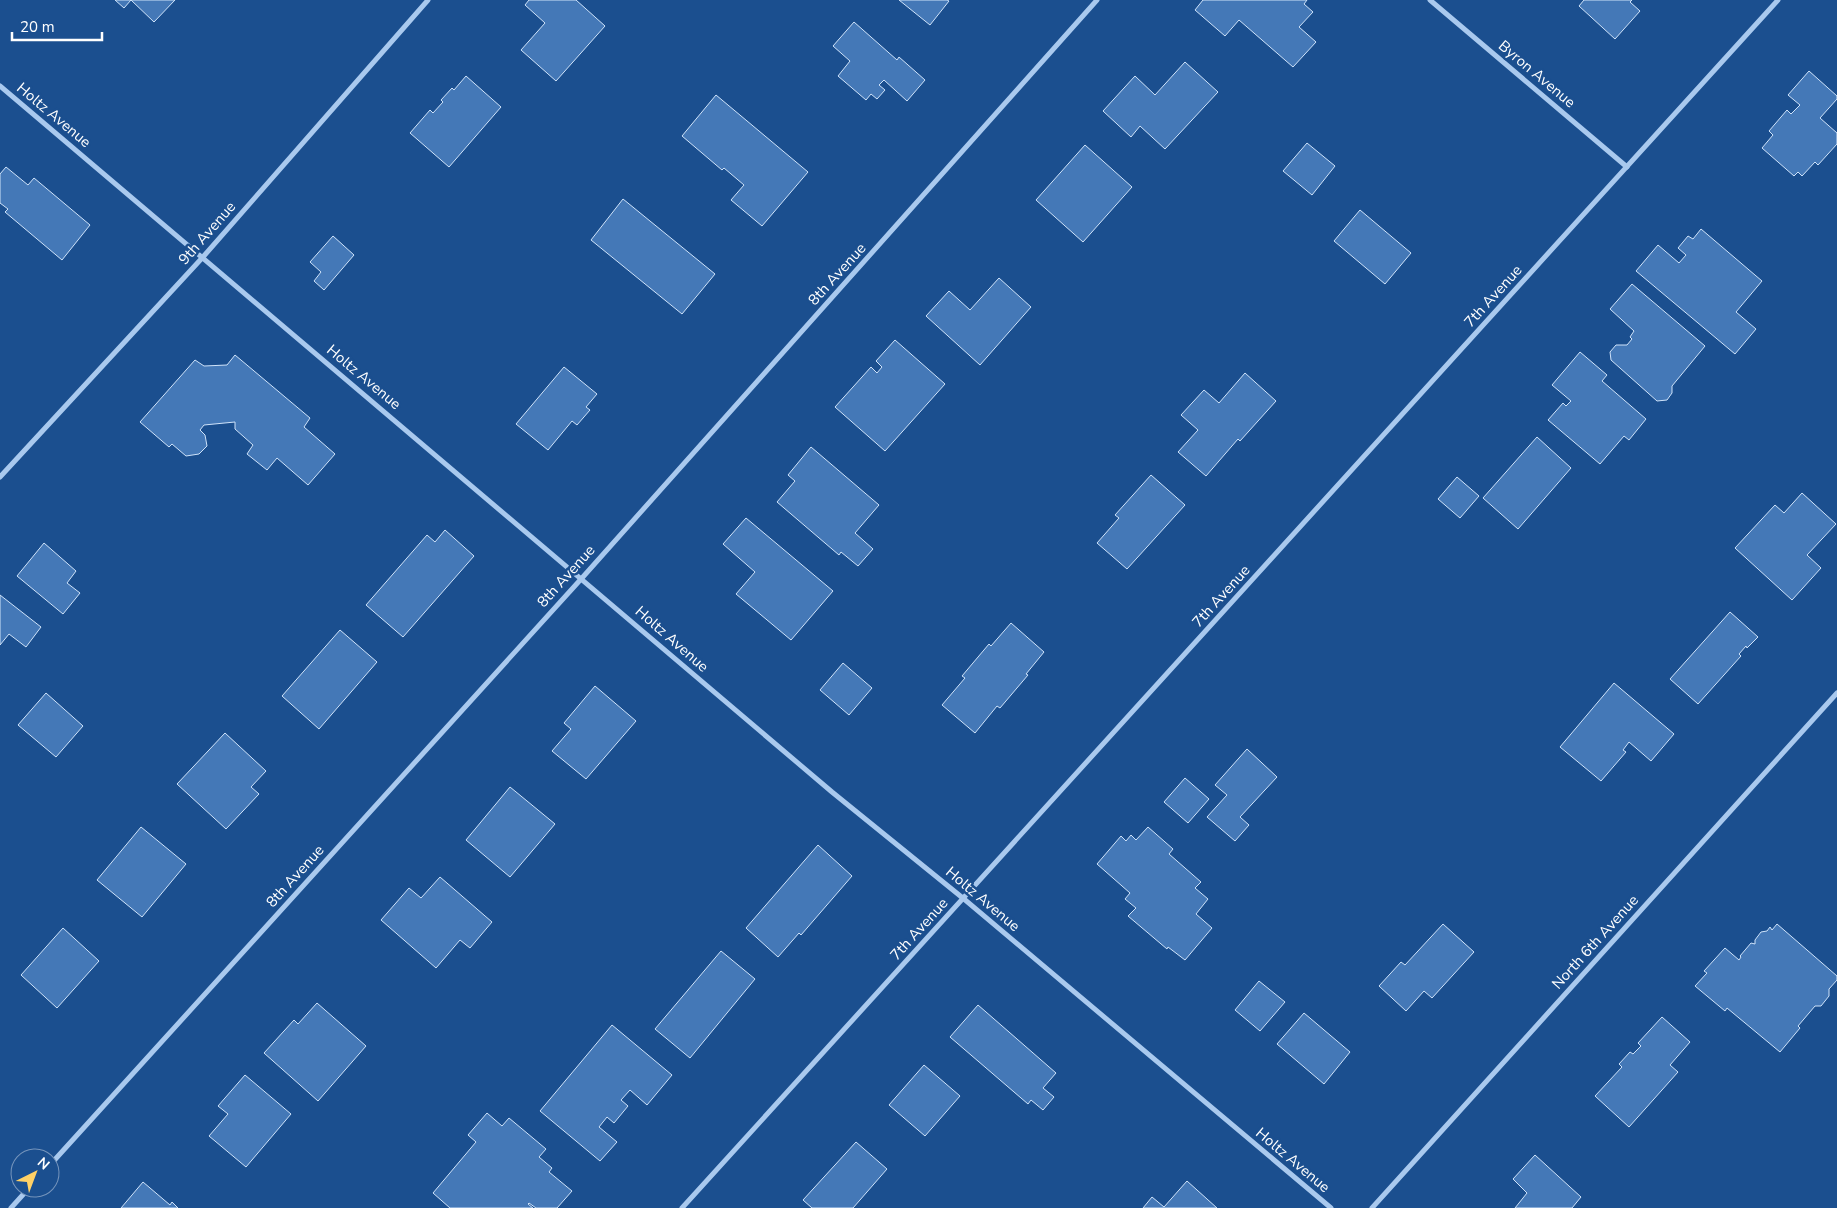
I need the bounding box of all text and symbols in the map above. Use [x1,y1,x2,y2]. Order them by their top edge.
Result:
scale bar [12,10,102,42]
text: 20 m [20,17,55,37]
street label: Byron Avenue [1494,36,1580,112]
street label: Holtz Avenue [13,78,95,152]
street label: 9th Avenue [174,197,240,269]
street label: 8th Avenue [804,238,870,310]
street label: 7th Avenue [1460,260,1526,332]
street label: Holtz Avenue [323,340,405,414]
street label: 8th Avenue [533,540,599,612]
street label: 7th Avenue [1188,560,1254,632]
street label: Holtz Avenue [631,602,713,676]
street label: 8th Avenue [262,840,328,912]
street label: Holtz Avenue [942,862,1024,936]
street label: North 6th Avenue [1547,891,1643,993]
street label: 7th Avenue [886,893,952,965]
street label: Holtz Avenue [1252,1123,1334,1197]
north arrow [10,1148,60,1198]
text: N [33,1153,54,1174]

